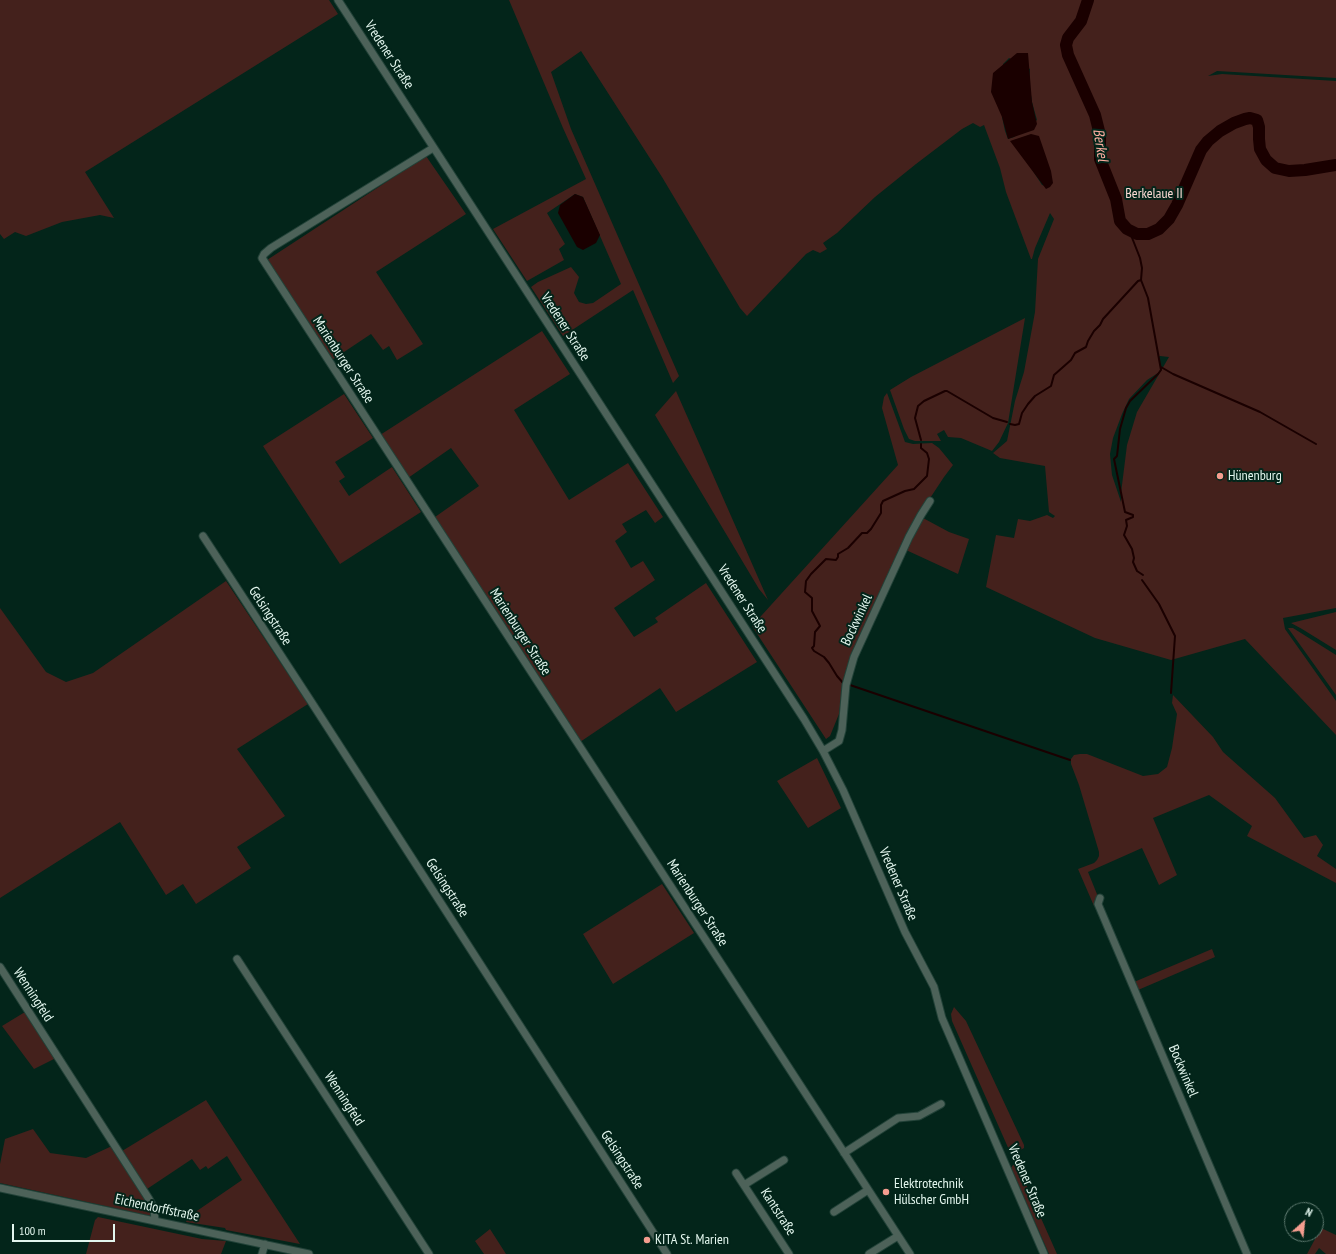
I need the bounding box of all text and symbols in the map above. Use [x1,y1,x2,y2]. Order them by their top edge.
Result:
street label: Vredener Straße [361,18,417,92]
water label: Berkel [1089,127,1111,163]
park label: Berkelaue II [1125,186,1183,202]
street label: Vredener Straße [537,290,593,364]
street label: Marienburger Straße [309,314,377,406]
place label: Hünenburg [1228,468,1282,484]
marker: Hünenburg [1215,471,1225,481]
street label: Vredener Straße [714,562,770,636]
street label: Gelsingstraße [245,584,295,648]
street label: Marienburger Straße [486,586,554,678]
street label: Bockwinkel [838,592,876,648]
street label: Vredener Straße [875,845,921,923]
street label: Gelsingstraße [422,856,472,920]
street label: Marienburger Straße [663,857,731,949]
street label: Wenningfeld [9,965,57,1025]
street label: Bockwinkel [1165,1042,1201,1100]
street label: Wenningfeld [320,1069,368,1129]
street label: Gelsingstraße [597,1128,647,1192]
street label: Vredener Straße [1004,1142,1050,1220]
place label: Elektrotechnik Hülscher GmbH [894,1176,969,1208]
street label: Kantstraße [757,1185,799,1239]
marker: Elektrotechnik Hülscher GmbH [881,1187,891,1197]
street label: Eichendorffstraße [113,1191,201,1225]
north arrow [1284,1202,1324,1242]
text: N [1303,1205,1315,1220]
scale bar [14,1216,117,1242]
text: 100 m [19,1223,46,1238]
place label: KITA St. Marien [655,1232,729,1248]
marker: KITA St. Marien [642,1235,652,1245]

